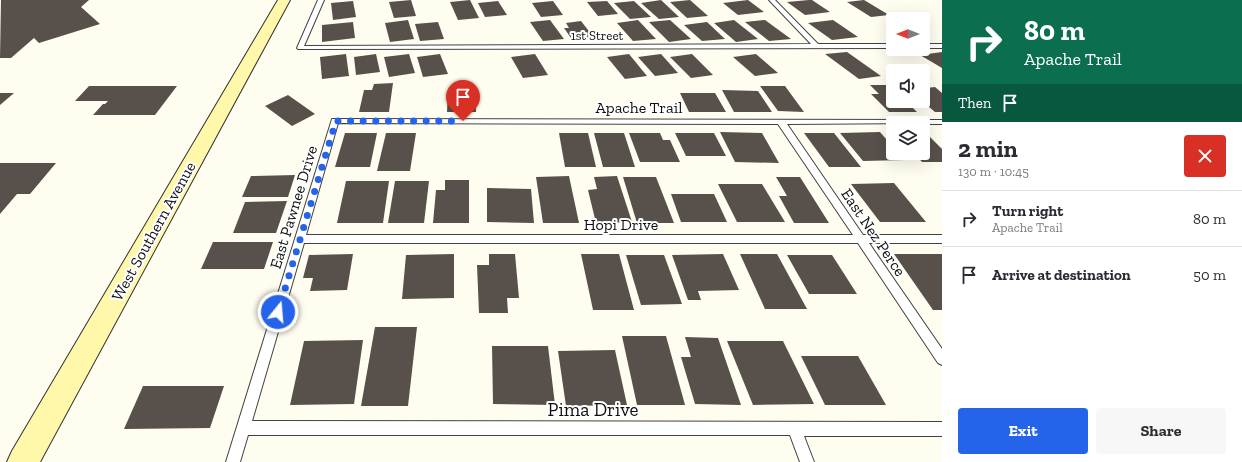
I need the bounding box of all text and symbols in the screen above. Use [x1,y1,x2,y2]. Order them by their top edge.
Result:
north arrow [886,12,930,56]
map controls [886,12,930,160]
text: 80 m [1024,14,1085,47]
icon: right [958,16,1010,68]
street label: 1st Street [571,28,624,43]
text: Apache Trail [1024,48,1122,70]
button: sound [886,64,930,108]
pin [446,80,480,121]
icon: arrive [452,86,474,108]
icon: arrive [999,92,1021,114]
text: Then [958,94,991,112]
street label: Apache Trail [596,98,682,117]
button: layers [886,116,930,160]
text: 2 min [958,134,1018,163]
button: close [1184,135,1226,177]
street label: East Pawnee Drive [266,143,321,271]
street label: West Southern Avenue [107,158,200,304]
text: 130 m · 10:45 [958,164,1029,179]
street label: East Nez Perce [837,185,910,280]
text: Turn right [992,202,1063,220]
icon: right [958,208,980,230]
text: 80 m [1193,210,1226,228]
street label: Hopi Drive [584,215,658,234]
text: Apache Trail [992,220,1063,235]
icon: arrive [958,264,980,286]
text: Arrive at destination [992,266,1131,284]
text: 50 m [1193,266,1226,284]
position arrow [257,291,299,333]
street label: Pima Drive [548,398,638,421]
button: Exit [958,408,1088,454]
button: Share [1096,408,1226,454]

